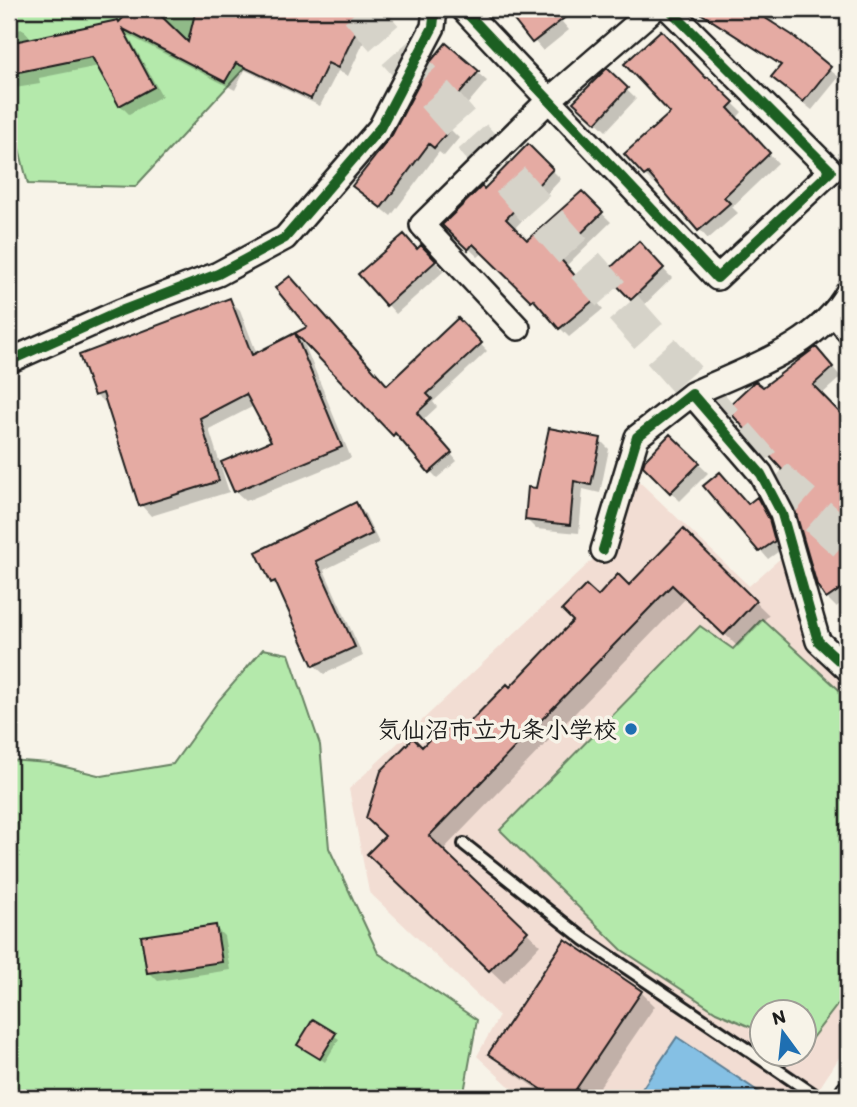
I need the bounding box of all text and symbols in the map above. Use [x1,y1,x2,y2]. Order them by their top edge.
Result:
place label: 気仙沼市立九条小学校 [377,715,617,744]
marker: 気仙沼市立九条小学校 [623,721,639,737]
north arrow [748,998,818,1068]
text: N [770,1004,788,1030]

